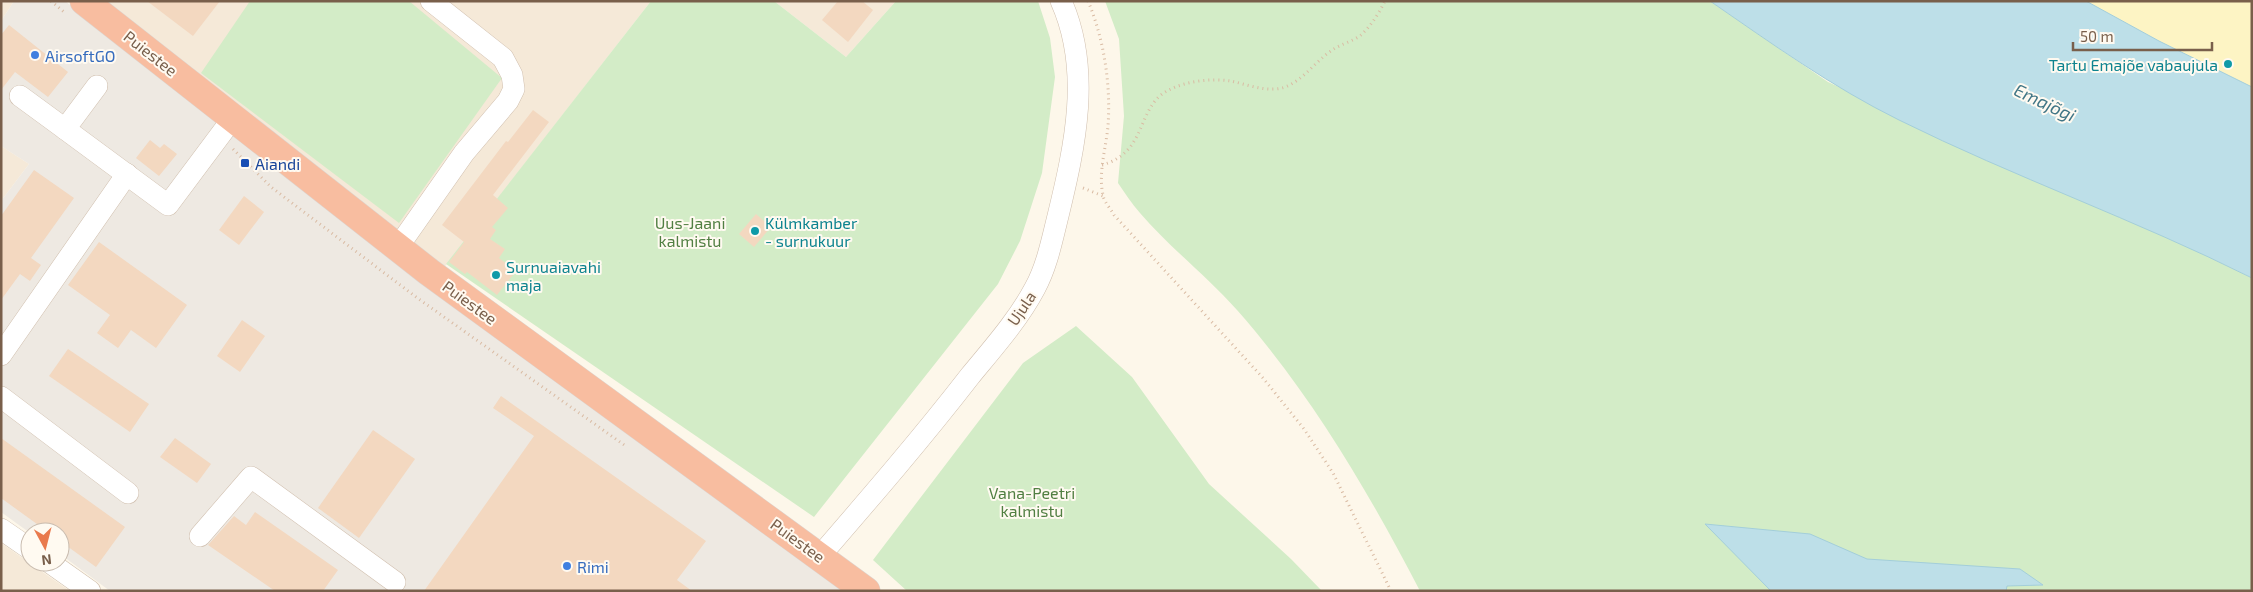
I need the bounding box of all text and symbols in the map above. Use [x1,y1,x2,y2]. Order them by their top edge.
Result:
scale bar [2073,20,2212,52]
street label: Puiestee [121,26,181,80]
text: 50 m [2080,27,2114,45]
place label: AirsoftGO [45,46,115,65]
marker: AirsoftGO [29,49,41,61]
place label: Tartu Emajõe vabaujula [2049,55,2218,75]
marker: Tartu Emajõe vabaujula [2222,58,2234,70]
water label: Emajõgi [2011,78,2080,126]
place label: Aiandi [255,154,300,173]
marker: Aiandi [239,157,251,169]
park label: Uus-Jaani kalmistu [655,213,725,250]
place label: Külmkamber - surnukuur [765,213,858,250]
marker: Külmkamber - surnukuur [749,225,761,237]
place label: Surnuaiavahi maja [506,257,601,295]
marker: Surnuaiavahi maja [490,269,502,281]
street label: Puiestee [439,276,501,328]
street label: Ujula [1003,287,1040,329]
park label: Vana-Peetri kalmistu [989,483,1075,520]
street label: Puiestee [767,514,829,566]
north arrow [20,522,70,572]
text: N [41,551,53,569]
place label: Rimi [577,557,609,576]
marker: Rimi [561,560,573,572]

